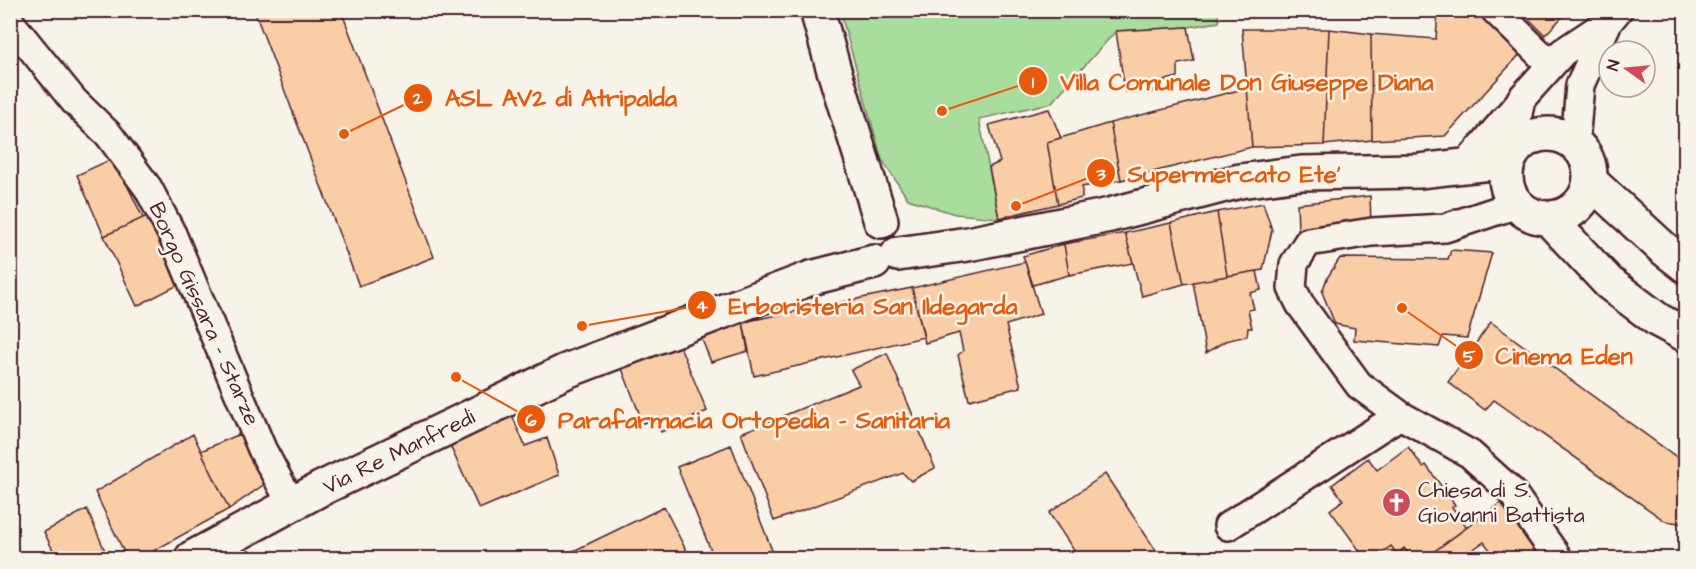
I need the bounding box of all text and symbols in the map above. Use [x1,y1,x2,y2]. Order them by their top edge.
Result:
north arrow [1597,39,1657,99]
text: N [1602,58,1625,73]
callout: Villa Comunale Don Giuseppe Diana [1018,60,1445,102]
text: Villa Comunale Don Giuseppe Diana [1059,66,1434,100]
text: 1 [1032,70,1035,95]
callout: ASL AV2 di Atripalda [403,77,689,119]
text: ASL AV2 di Atripalda [445,82,678,116]
text: 2 [412,86,424,111]
callout: Supermercato Ete' [1086,152,1353,194]
text: Supermercato Ete' [1126,158,1341,192]
text: 3 [1095,162,1106,187]
street label: Borgo Gissara - Starze [140,197,267,431]
callout: Erboristeria San Ildegarda [687,284,1030,326]
text: Erboristeria San Ildegarda [728,290,1018,325]
text: 4 [696,294,709,319]
callout: Cinema Eden [1454,334,1645,376]
text: Cinema Eden [1495,340,1633,374]
text: 5 [1463,344,1476,369]
callout: Parafarmacia Ortopedia - Sanitaria [516,398,963,440]
street label: Via Re Manfredi [318,402,480,502]
text: Parafarmacia Ortopedia - Sanitaria [558,404,951,438]
text: 6 [525,408,537,433]
place label: Chiesa di S. Giovanni Battista [1418,475,1585,531]
church icon: Chiesa di S. Giovanni Battista [1381,487,1413,519]

